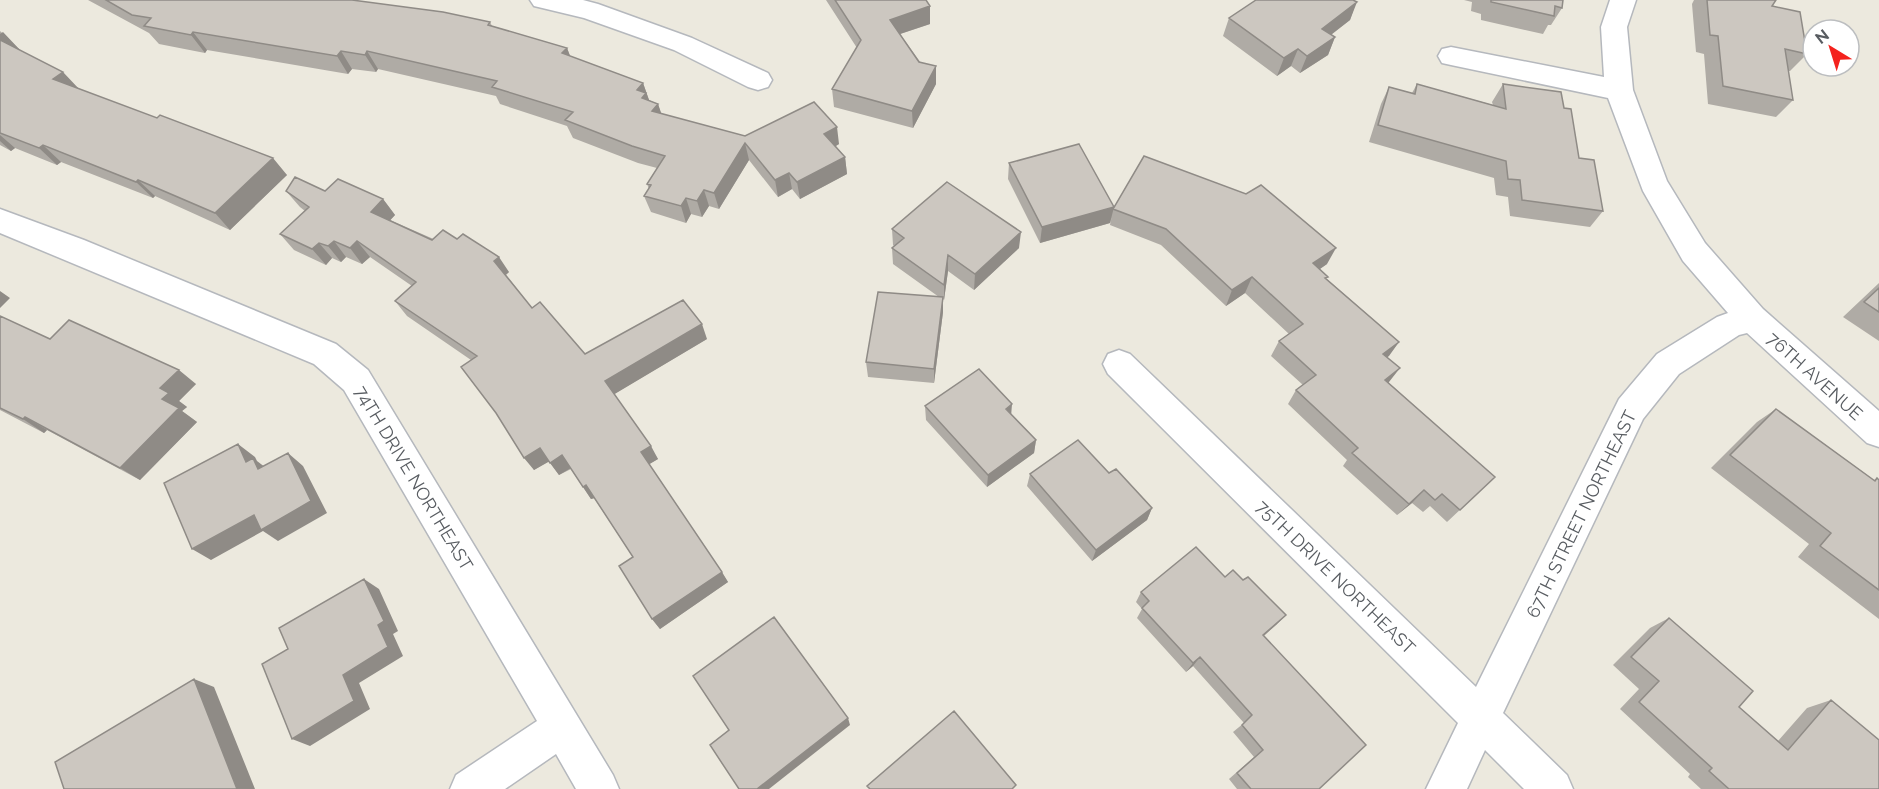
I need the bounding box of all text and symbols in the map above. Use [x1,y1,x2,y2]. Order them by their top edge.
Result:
north arrow [1801,18,1861,78]
text: N [1811,25,1833,48]
street label: 76TH AVENUE [1763,328,1867,424]
street label: 74TH DRIVE NORTHEAST [351,382,477,574]
street label: 67TH STREET NORTHEAST [1522,407,1640,621]
street label: 75TH DRIVE NORTHEAST [1252,496,1420,658]

